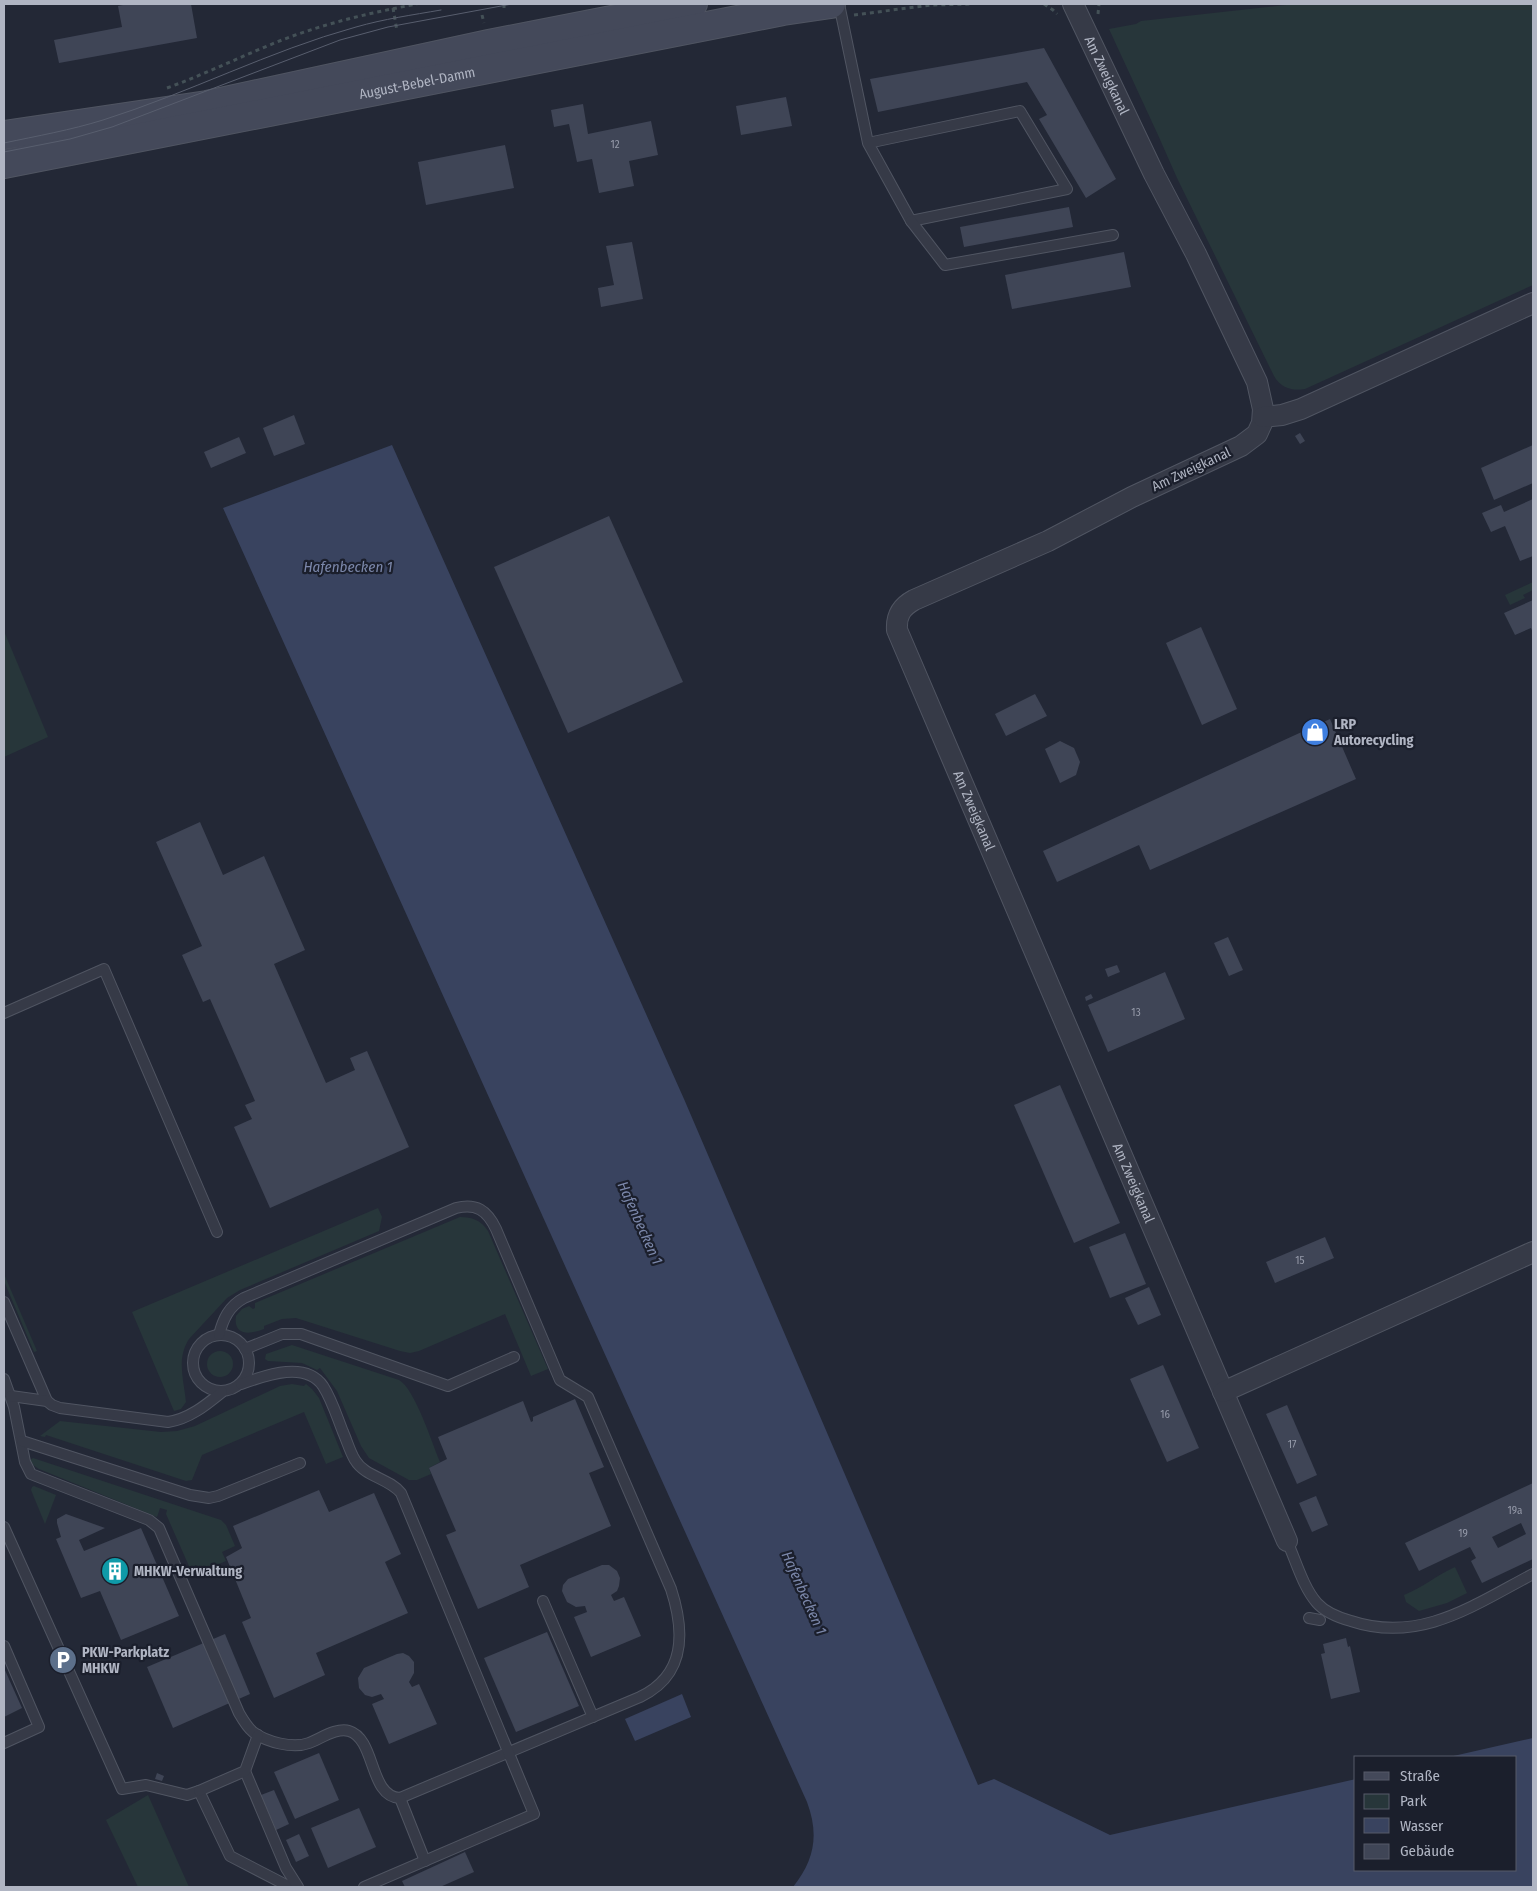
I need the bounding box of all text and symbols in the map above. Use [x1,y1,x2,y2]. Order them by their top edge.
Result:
street label: Am Zweigkanal [1081,33,1133,118]
street label: August-Bebel-Damm [358,64,477,103]
house number: 12 [610,138,620,151]
street label: Am Zweigkanal [1149,444,1234,495]
water label: Hafenbecken 1 [303,558,393,576]
place label: LRP Autorecycling [1333,716,1413,749]
shop icon: LRP Autorecycling [1300,717,1330,747]
street label: Am Zweigkanal [949,768,999,853]
house number: 13 [1131,1006,1141,1019]
street label: Am Zweigkanal [1109,1141,1158,1226]
water label: Hafenbecken 1 [614,1179,666,1267]
house number: 15 [1295,1254,1305,1267]
house number: 16 [1160,1408,1170,1421]
house number: 17 [1288,1438,1297,1451]
house number: 19a [1508,1504,1522,1517]
house number: 19 [1458,1527,1468,1540]
water label: Hafenbecken 1 [778,1549,830,1637]
building icon: MHKW-Verwaltung [100,1556,130,1586]
place label: MHKW-Verwaltung [134,1563,242,1580]
place label: PKW-Parkplatz MHKW [82,1644,169,1677]
parking icon: PKW-Parkplatz MHKW [48,1645,78,1675]
legend [1354,1756,1517,1871]
text: Straße [1400,1767,1440,1785]
text: Park [1400,1792,1427,1810]
text: Wasser [1400,1817,1444,1835]
text: Gebäude [1400,1842,1455,1860]

